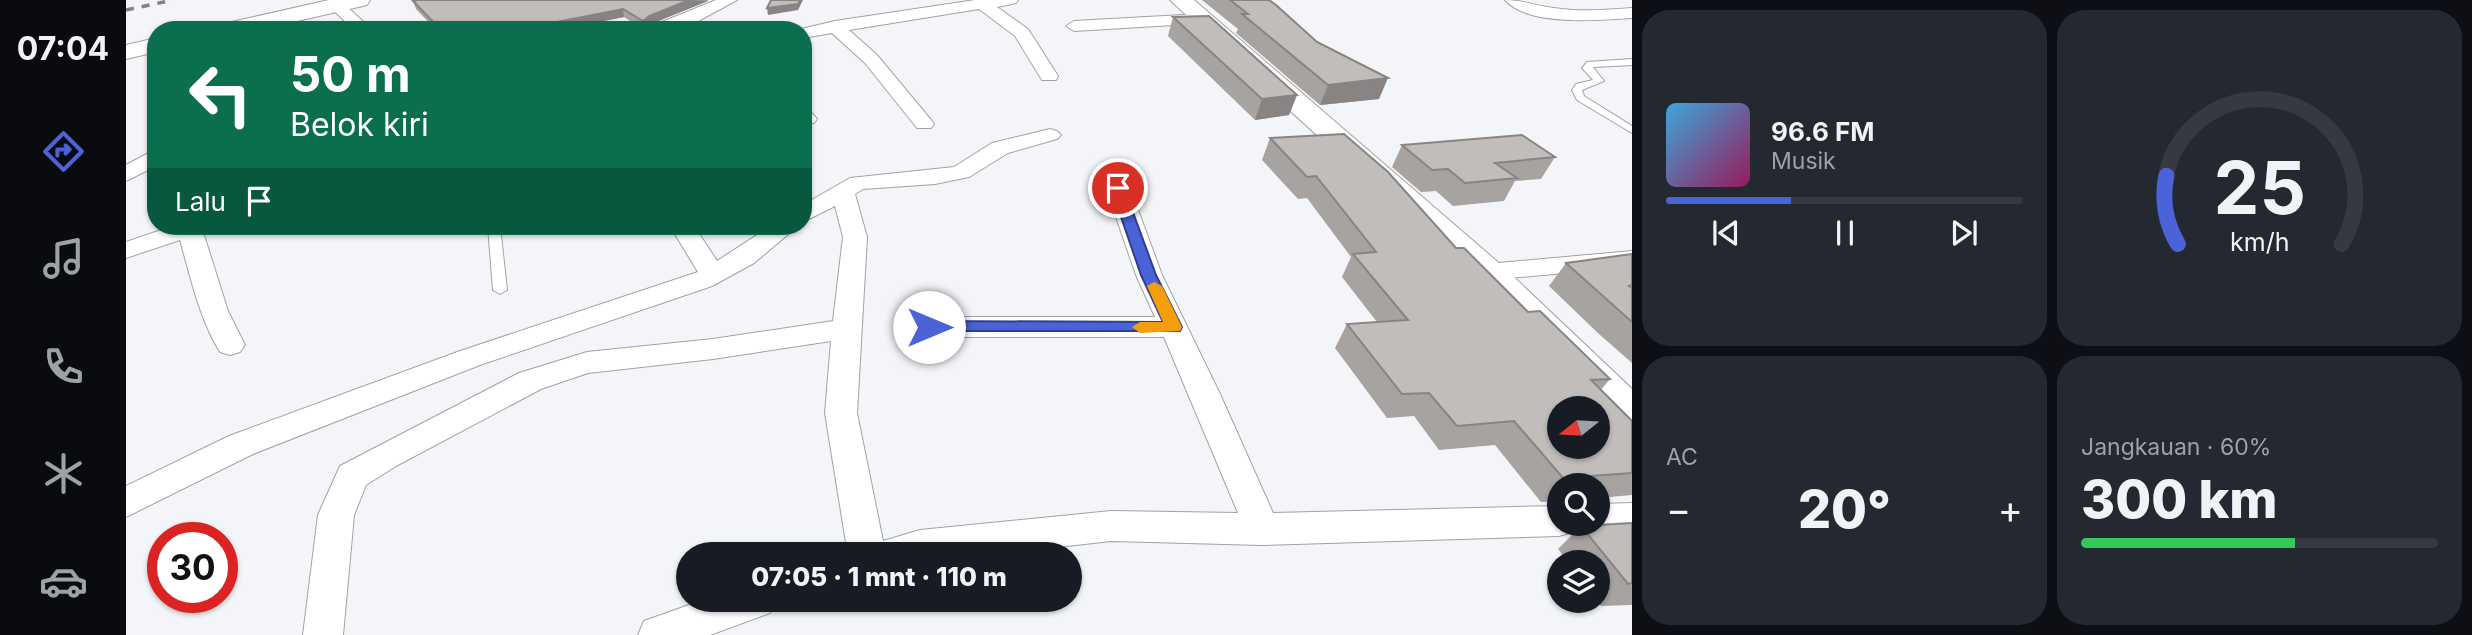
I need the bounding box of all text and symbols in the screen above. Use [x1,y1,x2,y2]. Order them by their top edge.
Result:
text: 07:04 [17,29,109,68]
text: 50 m [290,45,411,104]
icon: left [175,49,266,140]
text: Belok kiri [290,105,429,144]
text: 96.6 FM [1771,116,1874,147]
icon: directions [39,127,88,176]
text: 25 [2213,143,2306,232]
text: Musik [1771,147,1836,175]
pin [1088,158,1148,218]
icon: arrive [1099,169,1137,207]
icon: arrive [240,182,278,220]
text: Lalu [175,186,226,217]
icon: previous [1707,214,1745,252]
icon: pause [1826,214,1864,252]
icon: next [1945,214,1983,252]
text: km/h [2230,227,2289,257]
icon: music [39,234,88,283]
position arrow [892,290,966,364]
icon: phone [39,342,88,391]
north arrow [1547,396,1610,458]
map controls [1547,396,1610,613]
text: Jangkauan · 60% [2081,433,2271,461]
text: AC [1666,443,1698,471]
icon: climate [39,449,88,498]
text: 300 km [2081,468,2278,531]
button: search [1547,473,1610,536]
text: 20° [1798,478,1891,541]
text: − [1666,486,1691,532]
text: + [1998,486,2023,532]
speed limit sign: 30 [147,522,238,613]
button: layers [1547,550,1610,613]
icon: car [39,557,88,606]
text: 07:05 · 1 mnt · 110 m [751,561,1007,592]

